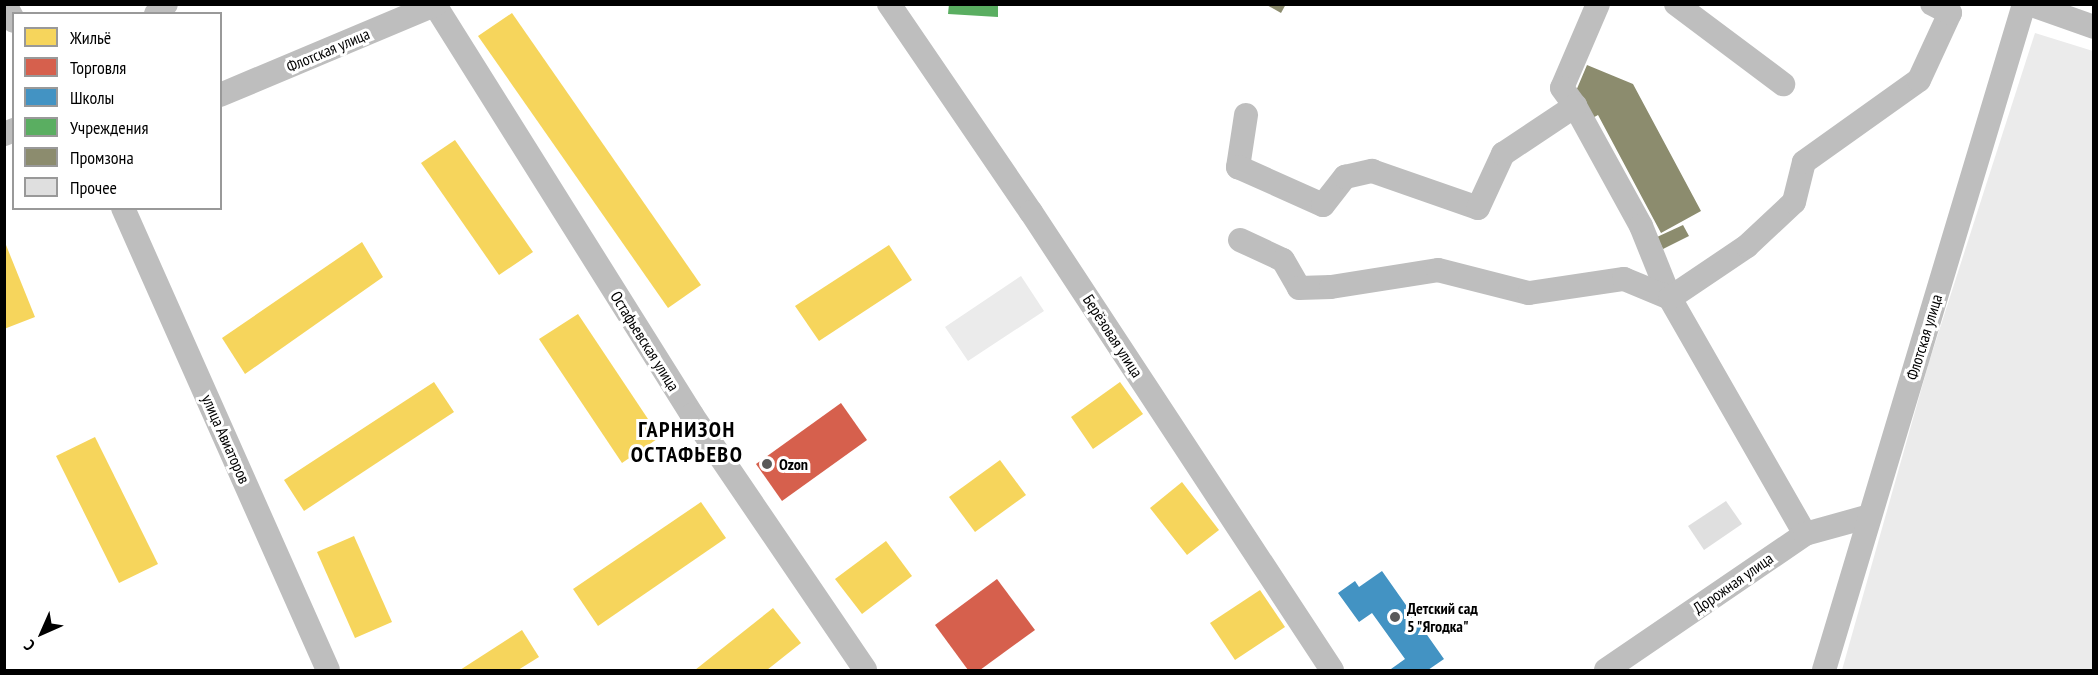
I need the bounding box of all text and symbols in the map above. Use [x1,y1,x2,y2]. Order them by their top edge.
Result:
legend [12,12,222,210]
street label: Флотская улица [283,24,373,76]
text: Жильё [70,26,111,49]
text: Торговля [70,56,126,79]
text: Школы [70,86,114,109]
text: Учреждения [70,116,148,139]
text: Промзона [70,146,134,169]
text: Прочее [70,176,117,199]
street label: Остафьевская улица [607,287,683,395]
street label: Берёзовая улица [1079,291,1147,381]
street label: Флотская улица [1902,292,1946,382]
street label: улица Авиаторов [198,391,254,487]
district label: ГАРНИЗОН ОСТАФЬЕВО [631,416,743,468]
place label: Ozon [779,454,808,474]
marker: Ozon [760,457,774,471]
street label: Дорожная улица [1689,548,1777,618]
place label: Детский сад 5 "Ягодка" [1407,598,1478,636]
north arrow [12,603,72,663]
marker: Детский сад 5 "Ягодка" [1388,610,1402,624]
text: С [20,636,39,655]

